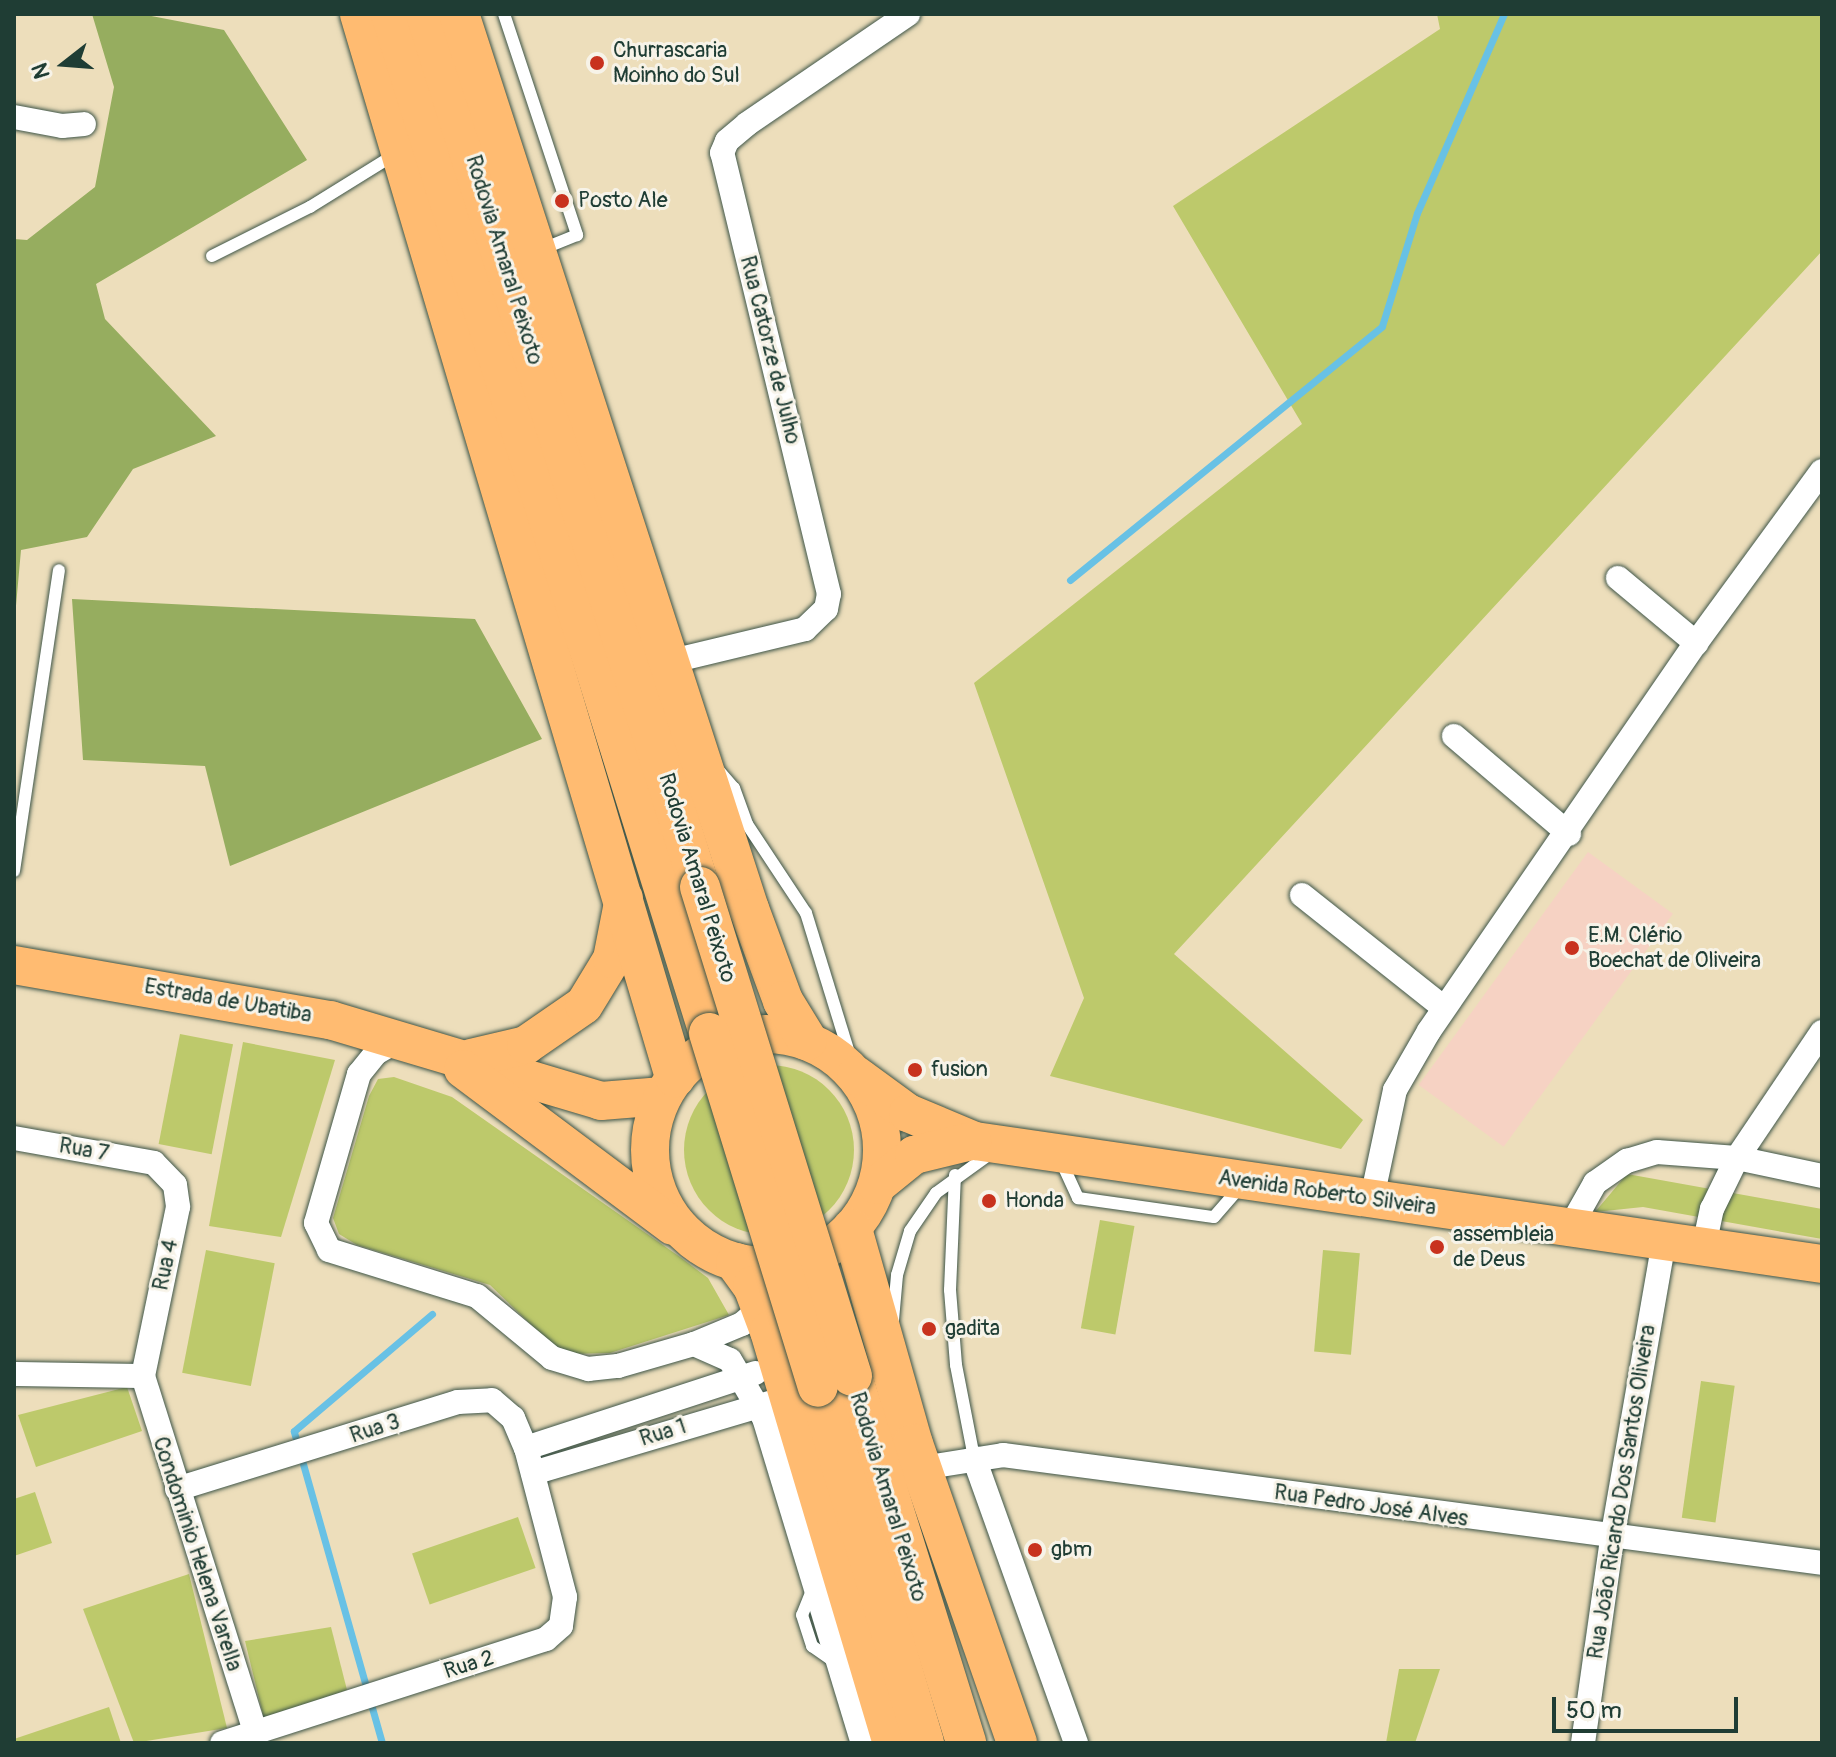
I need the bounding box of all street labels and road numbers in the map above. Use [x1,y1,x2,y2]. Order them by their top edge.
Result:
street label: Rodovia Amaral Peixoto [460,152,548,368]
street label: Rua Catorze de Julho [734,253,806,447]
street label: Rodovia Amaral Peixoto [653,770,741,986]
street label: Estrada de Ubatiba [142,973,314,1029]
street label: Rua 7 [57,1133,111,1167]
street label: Avenida Roberto Silveira [1216,1165,1438,1221]
street label: Rua 4 [148,1237,184,1293]
street label: Rua João Ricardo Dos Santos Oliveira [1583,1323,1661,1661]
street label: Rodovia Amaral Peixoto [844,1389,932,1605]
street label: Rua 3 [347,1409,403,1449]
street label: Rua 1 [636,1413,690,1453]
street label: Condominio Helena Varella [147,1434,247,1674]
street label: Rua Pedro José Alves [1272,1479,1470,1533]
street label: Rua 2 [441,1645,497,1685]

